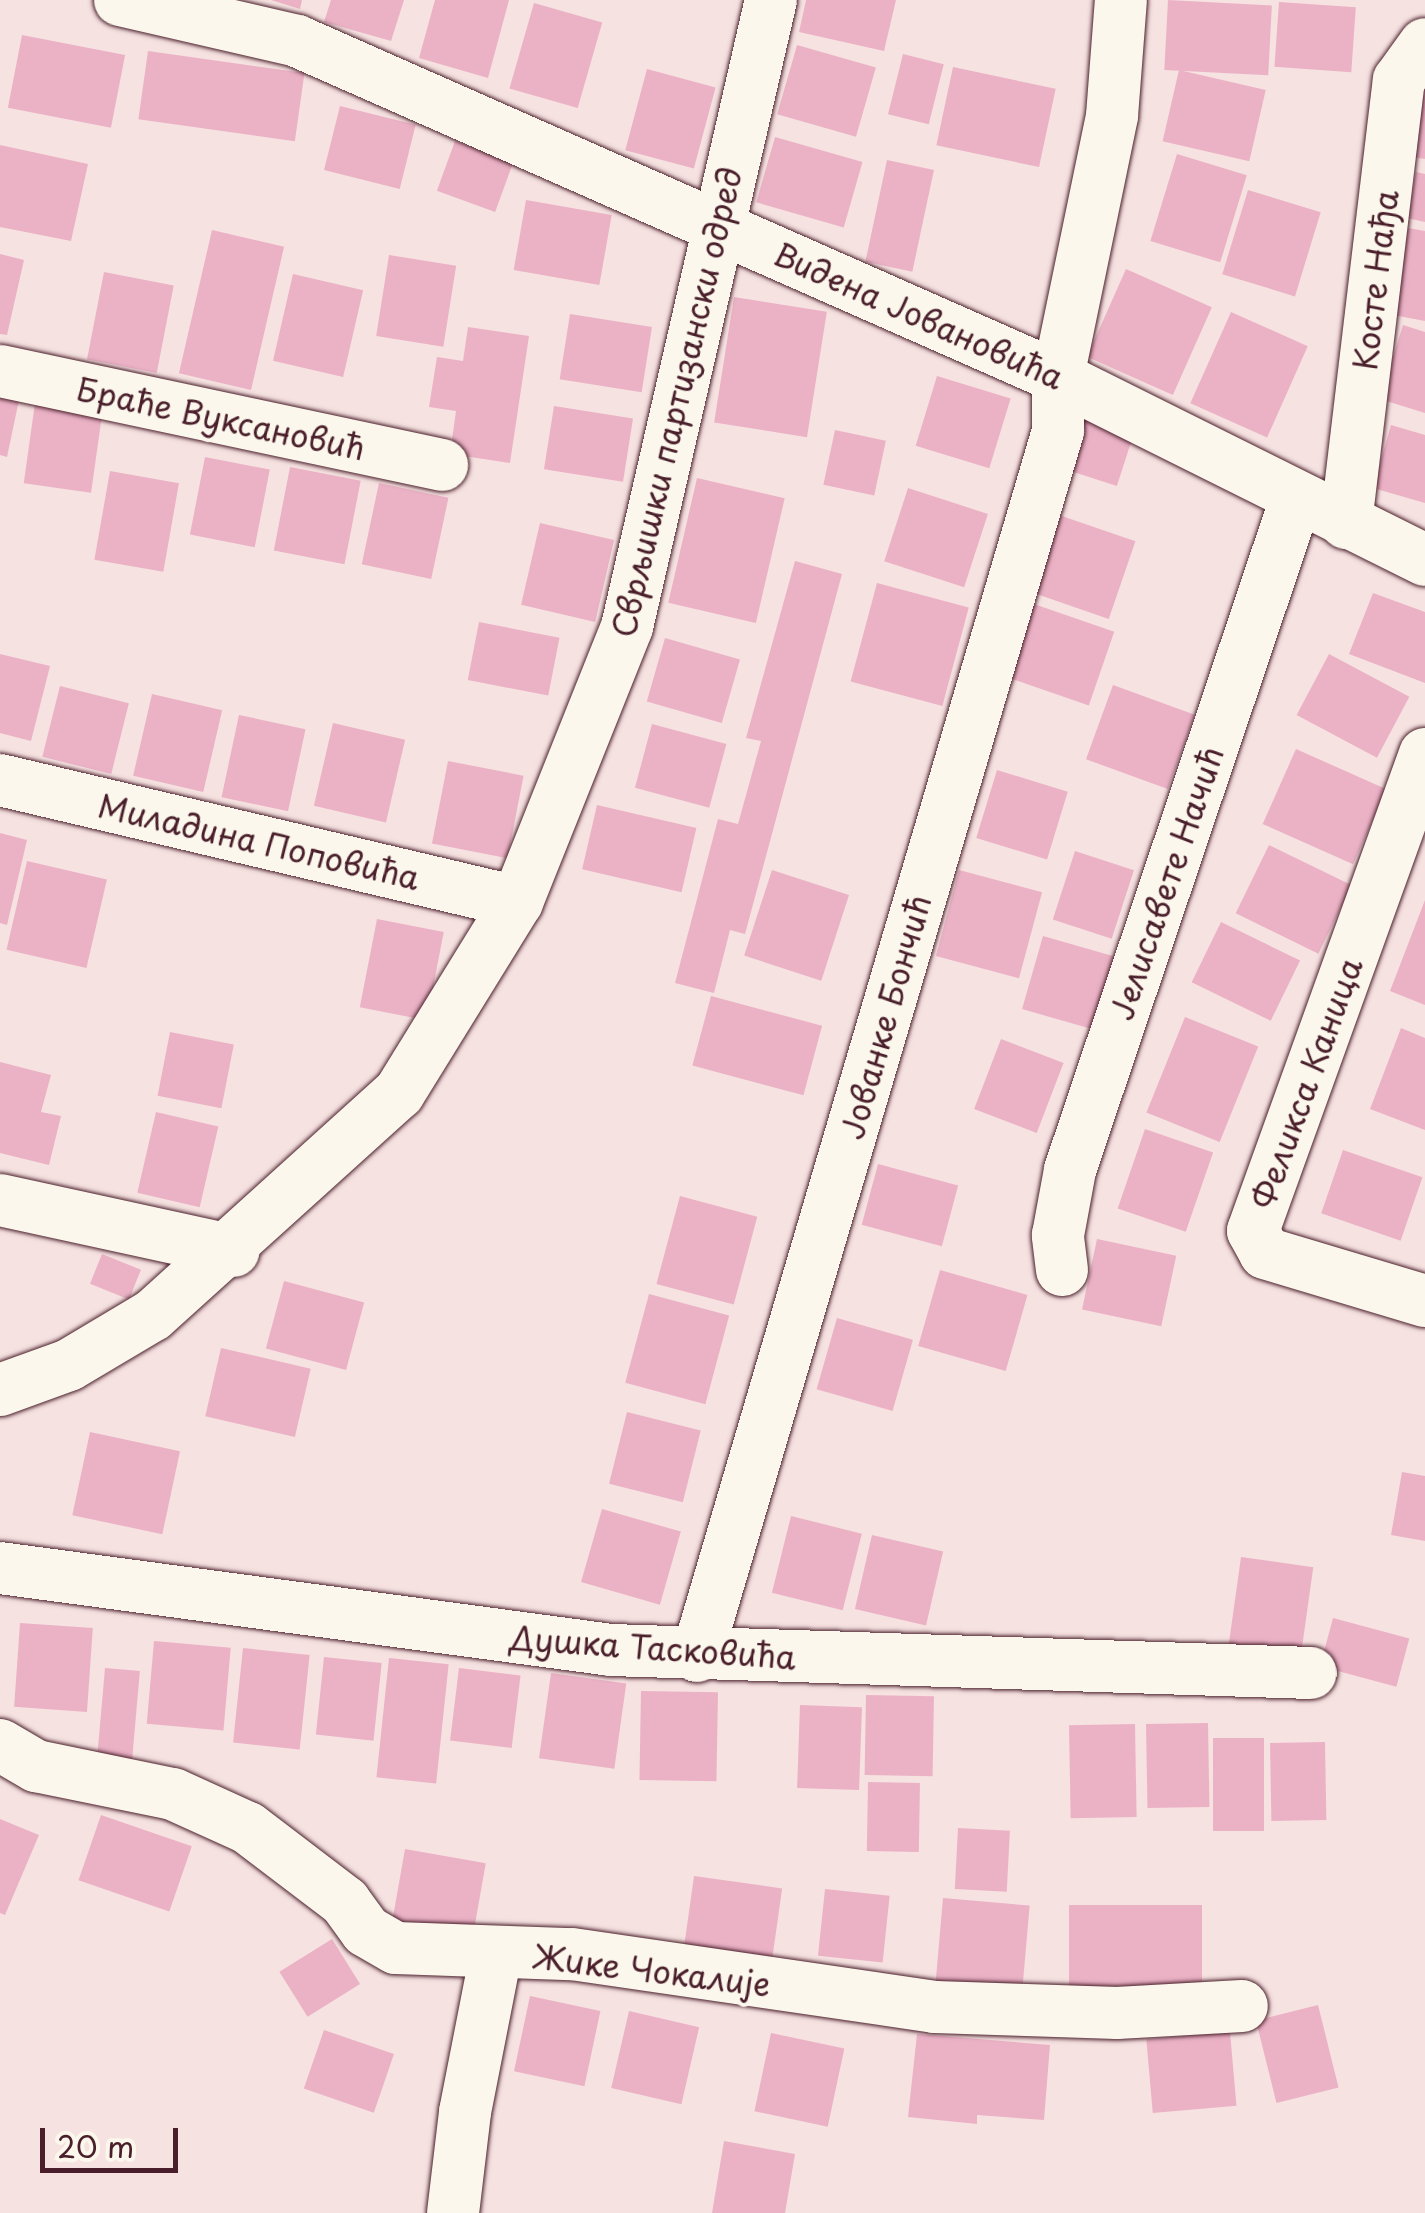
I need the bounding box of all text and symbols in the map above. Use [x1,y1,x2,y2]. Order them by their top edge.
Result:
street label: Сврљишки партизански одред [603,162,749,642]
street label: Косте Нађа [1345,188,1405,372]
street label: Видена Јовановића [767,233,1071,397]
street label: Браће Вуксановић [73,369,369,467]
street label: Јелисавете Начић [1101,742,1231,1024]
street label: Миладина Поповића [93,785,425,897]
street label: Јованке Бончић [832,890,938,1144]
street label: Феликса Каница [1242,951,1370,1215]
street label: Душка Тасковића [508,1618,798,1676]
street label: Жике Чокалије [531,1936,773,2004]
scale bar [45,2108,182,2170]
text: 20 m [57,2123,134,2168]

